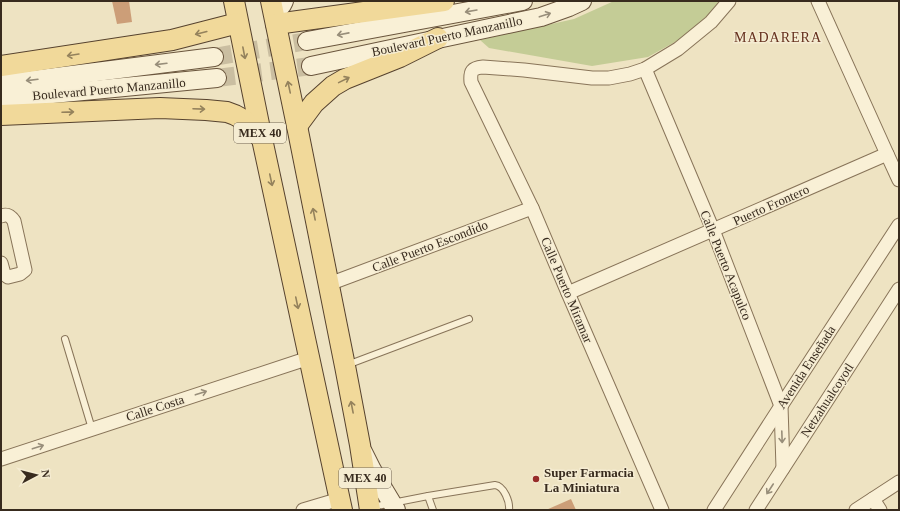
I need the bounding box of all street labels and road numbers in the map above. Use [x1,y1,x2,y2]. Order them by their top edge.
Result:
street label: Boulevard Puerto Manzanillo [370,13,524,59]
street label: Boulevard Puerto Manzanillo [32,75,186,103]
road number: MEX 40 [234,123,286,143]
street label: Puerto Frontero [731,181,811,229]
street label: Calle Puerto Acapulco [697,208,755,322]
street label: Calle Puerto Escondido [370,217,490,275]
street label: Calle Puerto Miramar [538,235,596,346]
street label: Avenida Enseñada [774,322,839,411]
street label: Netzahualcoyotl [798,360,857,440]
street label: Calle Costa [124,391,186,424]
road number: MEX 40 [339,468,391,488]

